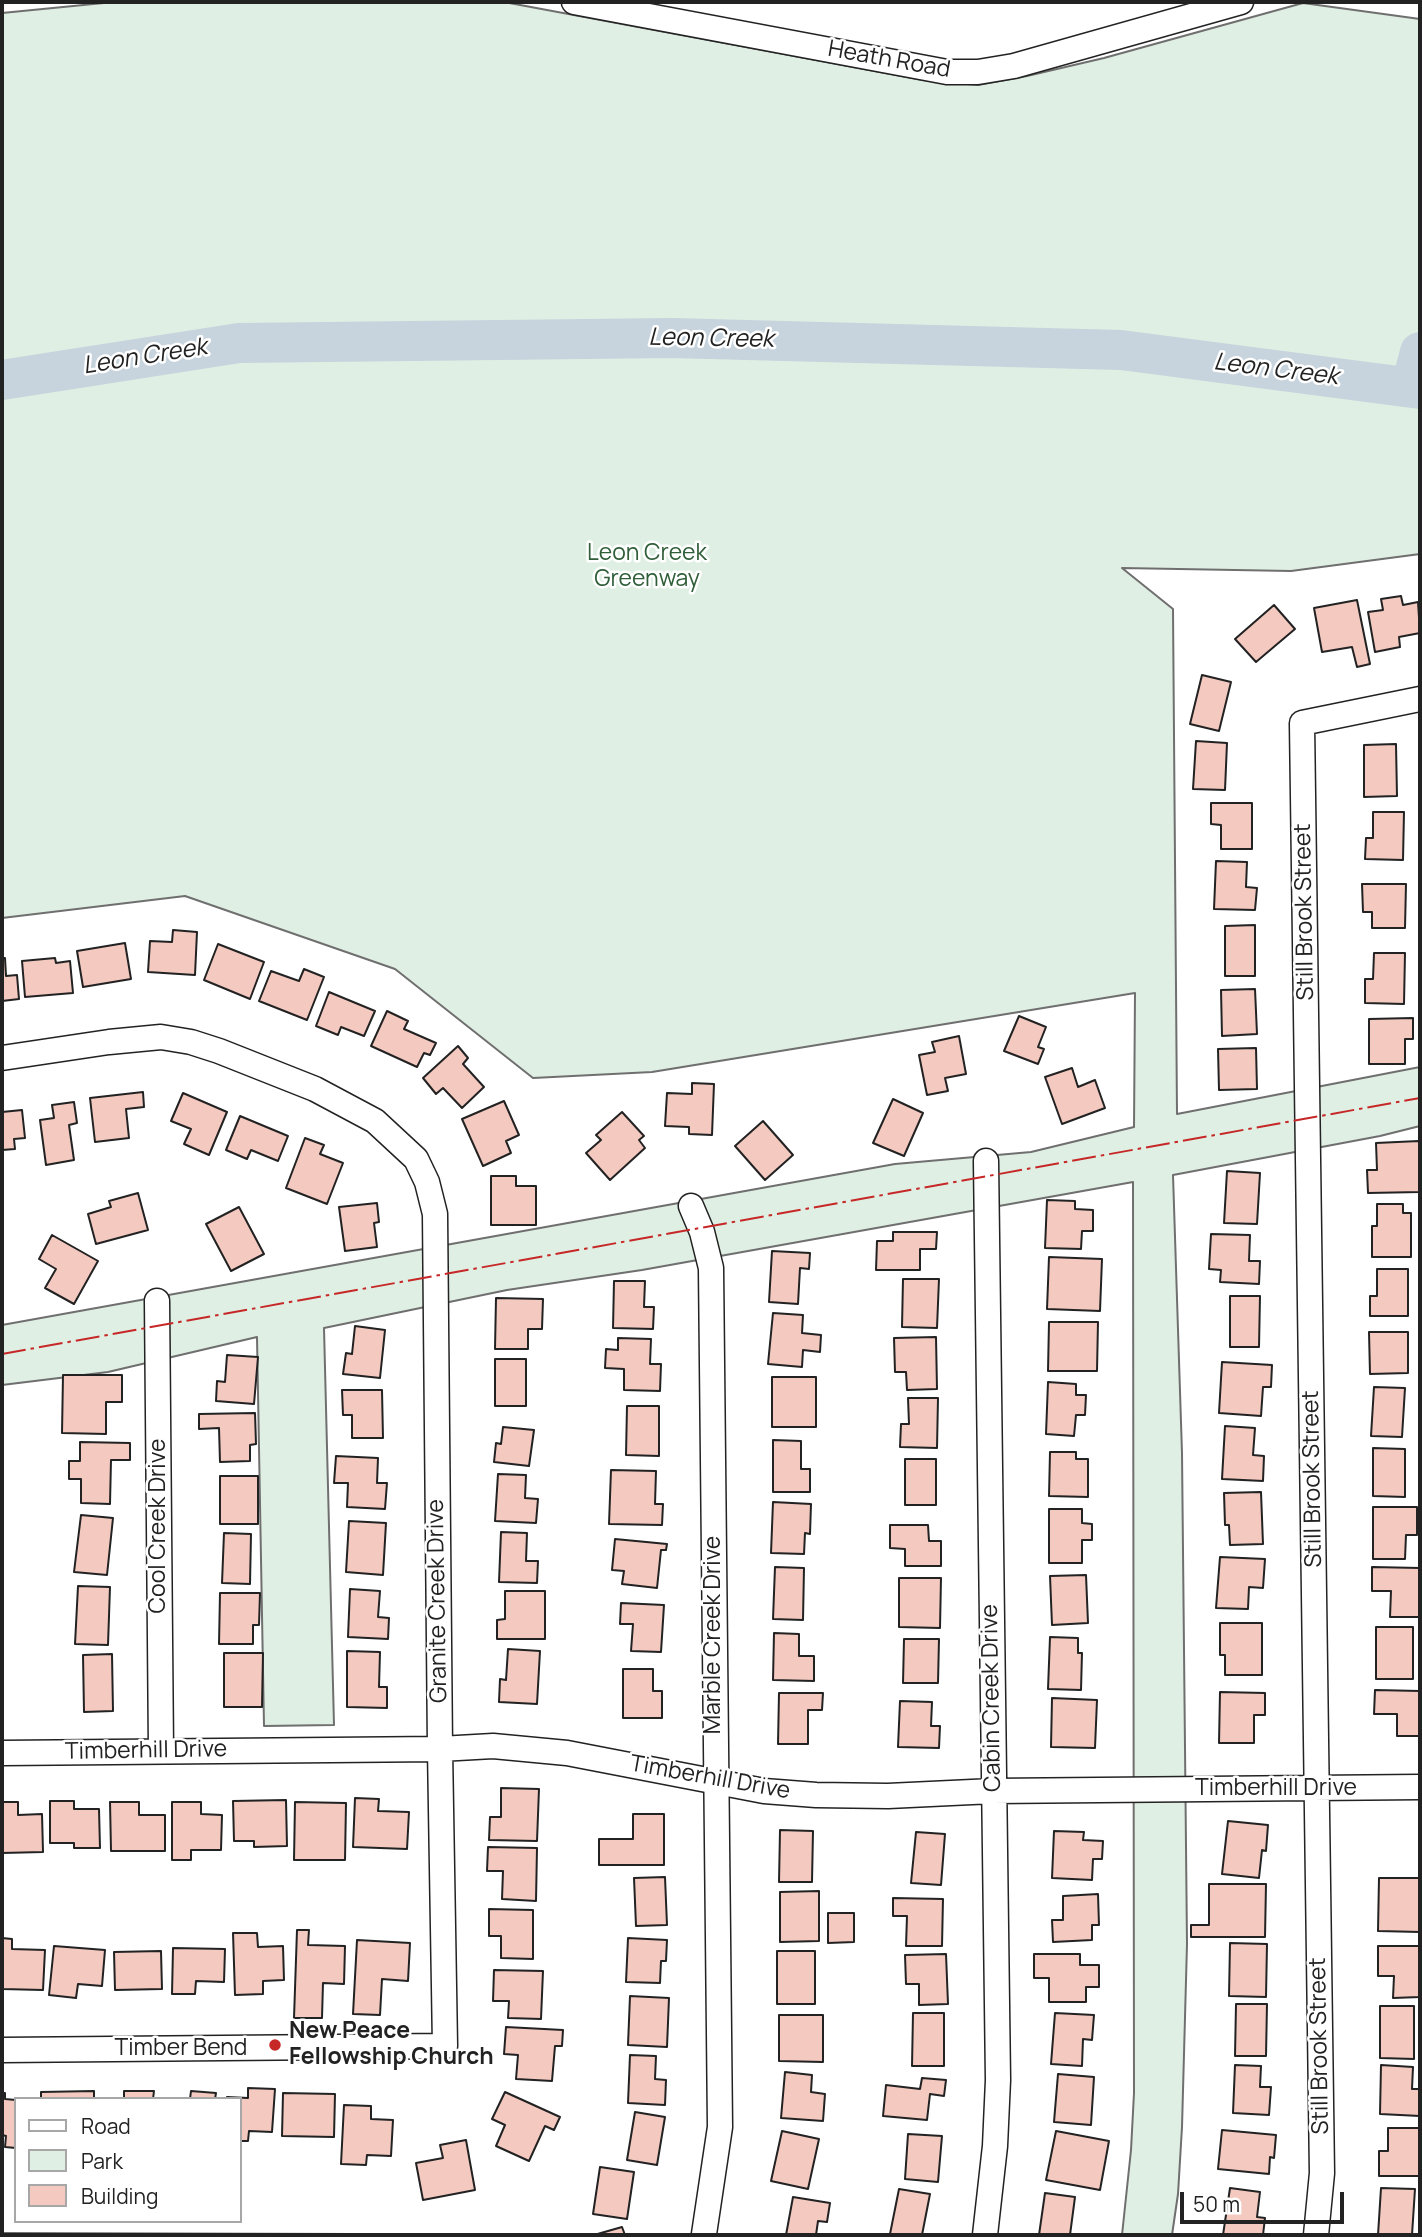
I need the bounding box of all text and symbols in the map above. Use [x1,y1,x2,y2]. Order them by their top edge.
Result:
street label: Heath Road [826,36,952,84]
water label: Leon Creek [648,324,774,354]
water label: Leon Creek [81,333,209,381]
water label: Leon Creek [1212,348,1340,392]
park label: Leon Creek Greenway [587,540,707,594]
street label: Still Brook Street [1290,823,1320,1001]
street label: Still Brook Street [1298,1390,1328,1568]
street label: Cool Creek Drive [145,1439,173,1613]
street label: Granite Creek Drive [422,1499,454,1703]
street label: Marble Creek Drive [700,1536,728,1734]
street label: Cabin Creek Drive [977,1604,1007,1792]
street label: Timberhill Drive [65,1736,227,1766]
street label: Timberhill Drive [628,1750,792,1806]
street label: Timberhill Drive [1195,1775,1357,1803]
street label: Still Brook Street [1305,1957,1335,2135]
place label: New Peace Fellowship Church [289,2018,494,2072]
street label: Timber Bend [115,2035,247,2063]
marker: New Peace Fellowship Church [267,2037,283,2053]
legend [14,2097,242,2223]
text: Road [81,2112,131,2140]
text: Park [81,2147,123,2175]
scale bar [1184,2178,1348,2222]
text: Building [81,2182,158,2210]
text: 50 m [1193,2190,1240,2218]

